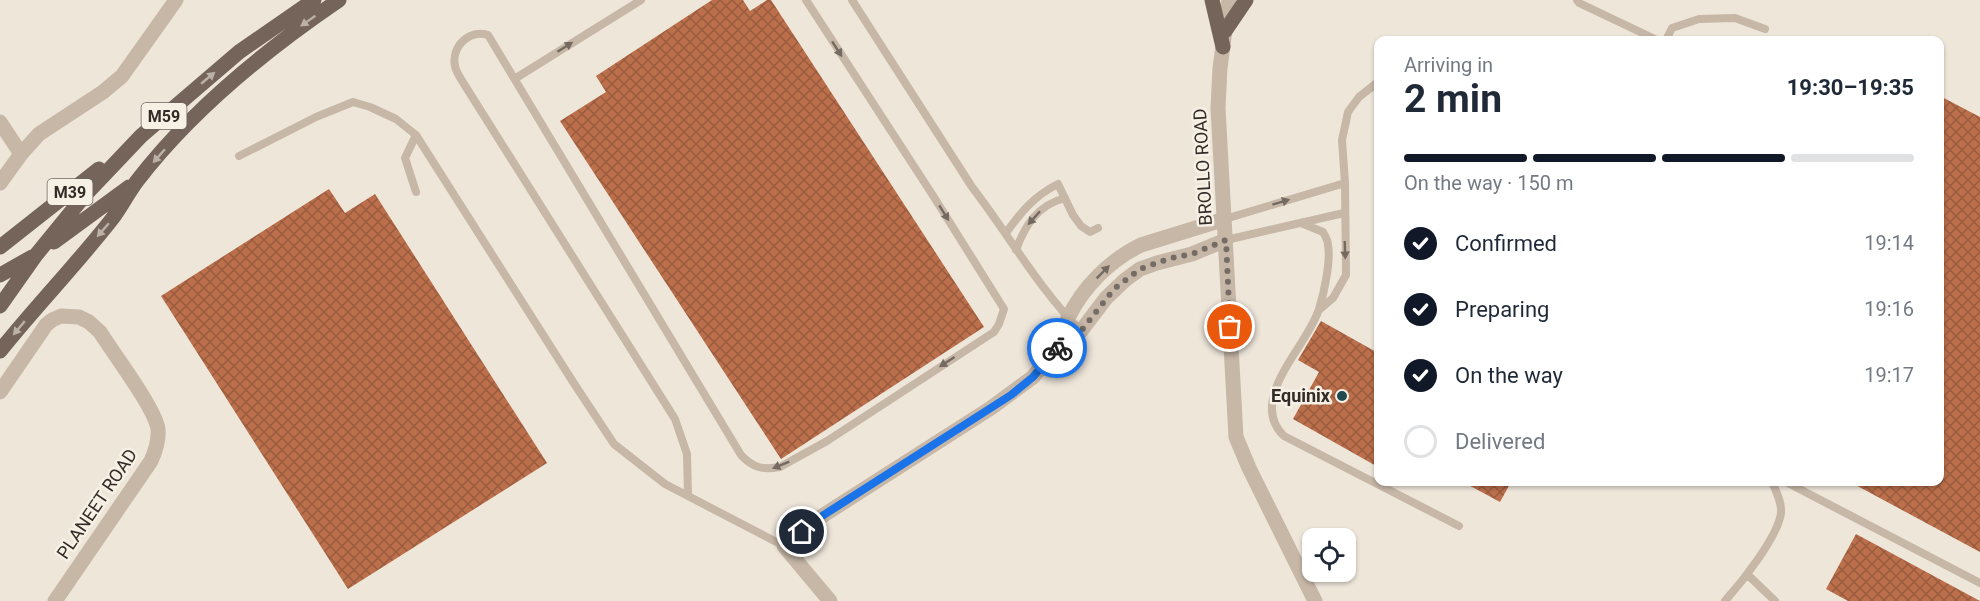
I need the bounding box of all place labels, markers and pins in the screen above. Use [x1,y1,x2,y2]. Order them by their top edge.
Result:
pin [1204,301,1255,352]
place label: Equinix [1271,385,1331,406]
marker: Equinix [1335,389,1349,403]
pin [776,506,827,557]

